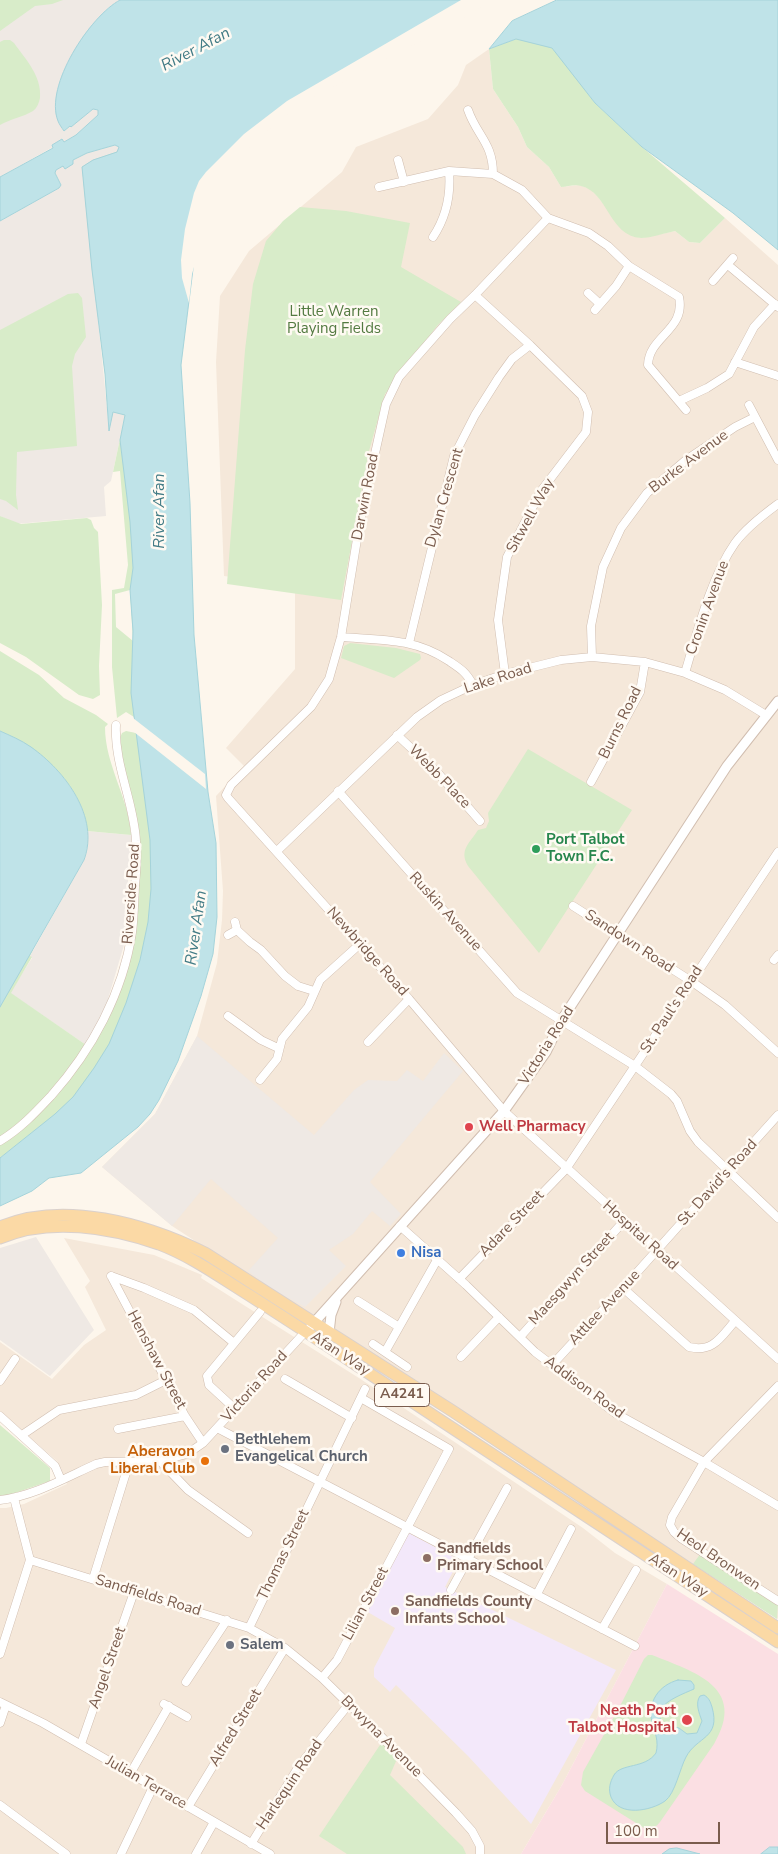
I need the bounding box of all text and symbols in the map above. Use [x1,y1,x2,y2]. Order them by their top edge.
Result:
water label: River Afan [158,24,234,76]
park label: Little Warren Playing Fields [287,303,381,338]
street label: Burke Avenue [646,426,732,498]
street label: Dylan Crescent [422,446,468,550]
street label: Darwin Road [349,452,383,542]
water label: River Afan [150,473,170,549]
street label: Sitwell Way [503,476,559,556]
street label: Cronin Avenue [683,558,733,658]
street label: Lake Road [462,660,534,698]
street label: Burns Road [596,684,646,762]
street label: Webb Place [404,741,474,813]
place label: Port Talbot Town F.C. [546,831,625,866]
street label: Riverside Road [120,843,144,945]
marker: Port Talbot Town F.C. [530,843,542,855]
street label: Ruskin Avenue [405,869,485,955]
water label: River Afan [182,889,212,967]
street label: Newbridge Road [322,904,412,1000]
street label: Sandown Road [581,907,677,977]
street label: St. Paul's Road [637,963,707,1057]
street label: Victoria Road [516,1003,578,1089]
place label: Well Pharmacy [479,1118,586,1136]
marker: Well Pharmacy [463,1121,475,1133]
street label: St. David's Road [674,1136,762,1230]
street label: Adare Street [476,1187,548,1261]
street label: Hospital Road [598,1197,682,1275]
street label: Maesgwyn Street [526,1229,618,1329]
place label: Nisa [411,1244,442,1262]
marker: Nisa [395,1247,407,1259]
street label: Attlee Avenue [566,1267,644,1349]
street label: Henshaw Street [122,1308,190,1412]
street label: Afan Way [307,1328,373,1380]
street label: Victoria Road [218,1348,292,1426]
street label: Addison Road [540,1353,628,1423]
road number: A4241 [374,1384,430,1406]
place label: Bethlehem Evangelical Church [235,1431,368,1466]
place label: Aberavon Liberal Club [110,1443,195,1478]
marker: Bethlehem Evangelical Church [219,1443,231,1455]
marker: Aberavon Liberal Club [199,1455,211,1467]
street label: Thomas Street [254,1507,314,1603]
street label: Heol Bronwen [673,1525,763,1595]
place label: Sandfields Primary School [437,1540,543,1575]
street label: Afan Way [645,1550,711,1602]
marker: Sandfields Primary School [421,1552,433,1564]
street label: Lilian Street [339,1564,393,1644]
street label: Sandfields Road [93,1571,203,1621]
place label: Sandfields County Infants School [405,1593,532,1628]
marker: Sandfields County Infants School [389,1605,401,1617]
street label: Angel Street [86,1625,130,1711]
place label: Salem [240,1636,284,1654]
marker: Salem [224,1639,236,1651]
street label: Alfred Street [206,1686,266,1770]
street label: Brwyna Avenue [336,1692,426,1782]
place label: Neath Port Talbot Hospital [568,1702,676,1737]
marker: Neath Port Talbot Hospital [680,1713,694,1727]
street label: Harlequin Road [253,1736,327,1834]
street label: Julian Terrace [102,1753,190,1813]
scale bar [608,1812,722,1844]
text: 100 m [614,1821,658,1841]

